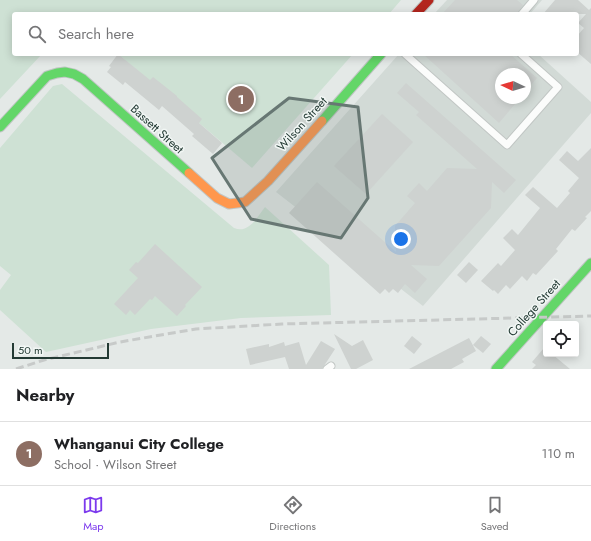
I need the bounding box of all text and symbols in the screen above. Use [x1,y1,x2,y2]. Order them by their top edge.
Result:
search box [12,12,579,56]
icon: search [26,23,48,45]
text: Search here [58,23,134,45]
north arrow [495,68,531,104]
pin: 1 [228,84,254,114]
street label: Wilson Street [273,93,331,155]
street label: Bassett Street [126,100,188,158]
your location [391,229,411,249]
street label: College Street [503,275,565,341]
map controls [543,321,579,357]
button: locate [543,321,579,357]
scale bar [12,341,109,360]
text: 50 m [18,342,43,358]
text: Nearby [16,383,74,407]
text: Whanganui City College [54,433,224,455]
text: 1 [26,444,32,463]
text: 110 m [541,444,575,463]
text: School · Wilson Street [54,455,176,474]
tab: Map [82,494,104,534]
tab: Directions [269,494,316,534]
tab: Saved [481,494,509,534]

